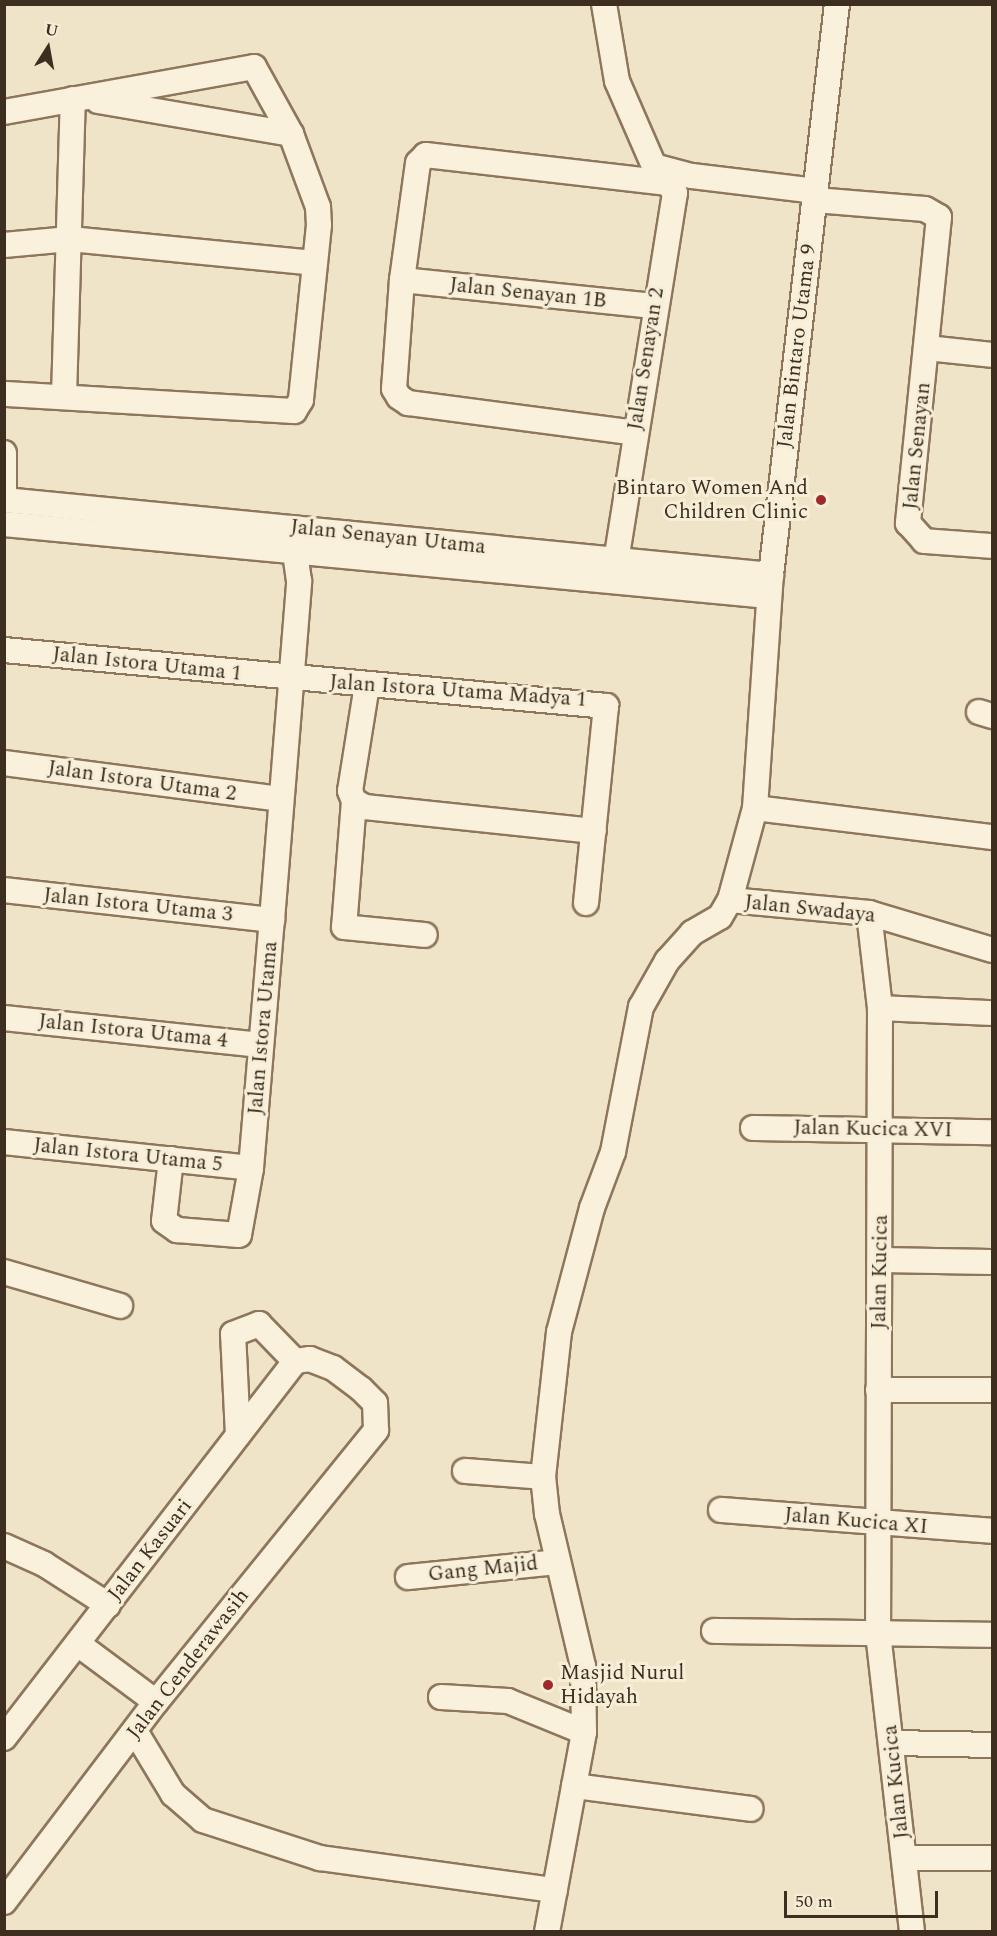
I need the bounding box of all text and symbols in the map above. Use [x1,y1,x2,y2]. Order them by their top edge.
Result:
text: U [43,17,60,43]
north arrow [18,18,78,78]
street label: Jalan Bintaro Utama 9 [772,243,822,449]
street label: Jalan Senayan 1B [448,272,608,314]
street label: Jalan Senayan 2 [622,286,670,432]
street label: Jalan Senayan [898,381,936,511]
place label: Bintaro Women And Children Clinic [616,475,808,525]
marker: Bintaro Women And Children Clinic [812,491,830,509]
street label: Jalan Senayan Utama [289,514,487,560]
street label: Jalan Istora Utama 1 [51,642,243,686]
street label: Jalan Istora Utama Madya 1 [329,669,587,713]
street label: Jalan Istora Utama 2 [46,755,238,807]
street label: Jalan Istora Utama 3 [42,883,234,927]
street label: Jalan Swadaya [743,890,877,928]
street label: Jalan Istora Utama [243,940,283,1116]
street label: Jalan Istora Utama 4 [37,1009,229,1053]
street label: Jalan Kucica XVI [793,1115,953,1143]
street label: Jalan Istora Utama 5 [32,1133,224,1177]
street label: Jalan Kucica [866,1214,894,1330]
street label: Jalan Kasuari [102,1494,198,1606]
street label: Jalan Kucica XI [783,1502,929,1540]
street label: Gang Majid [427,1551,539,1587]
street label: Jalan Cenderawasih [121,1584,255,1744]
place label: Masjid Nurul Hidayah [560,1660,684,1710]
marker: Masjid Nurul Hidayah [541,1678,555,1692]
street label: Jalan Kucica [877,1724,915,1840]
scale bar [787,1879,942,1917]
text: 50 m [795,1888,833,1915]

